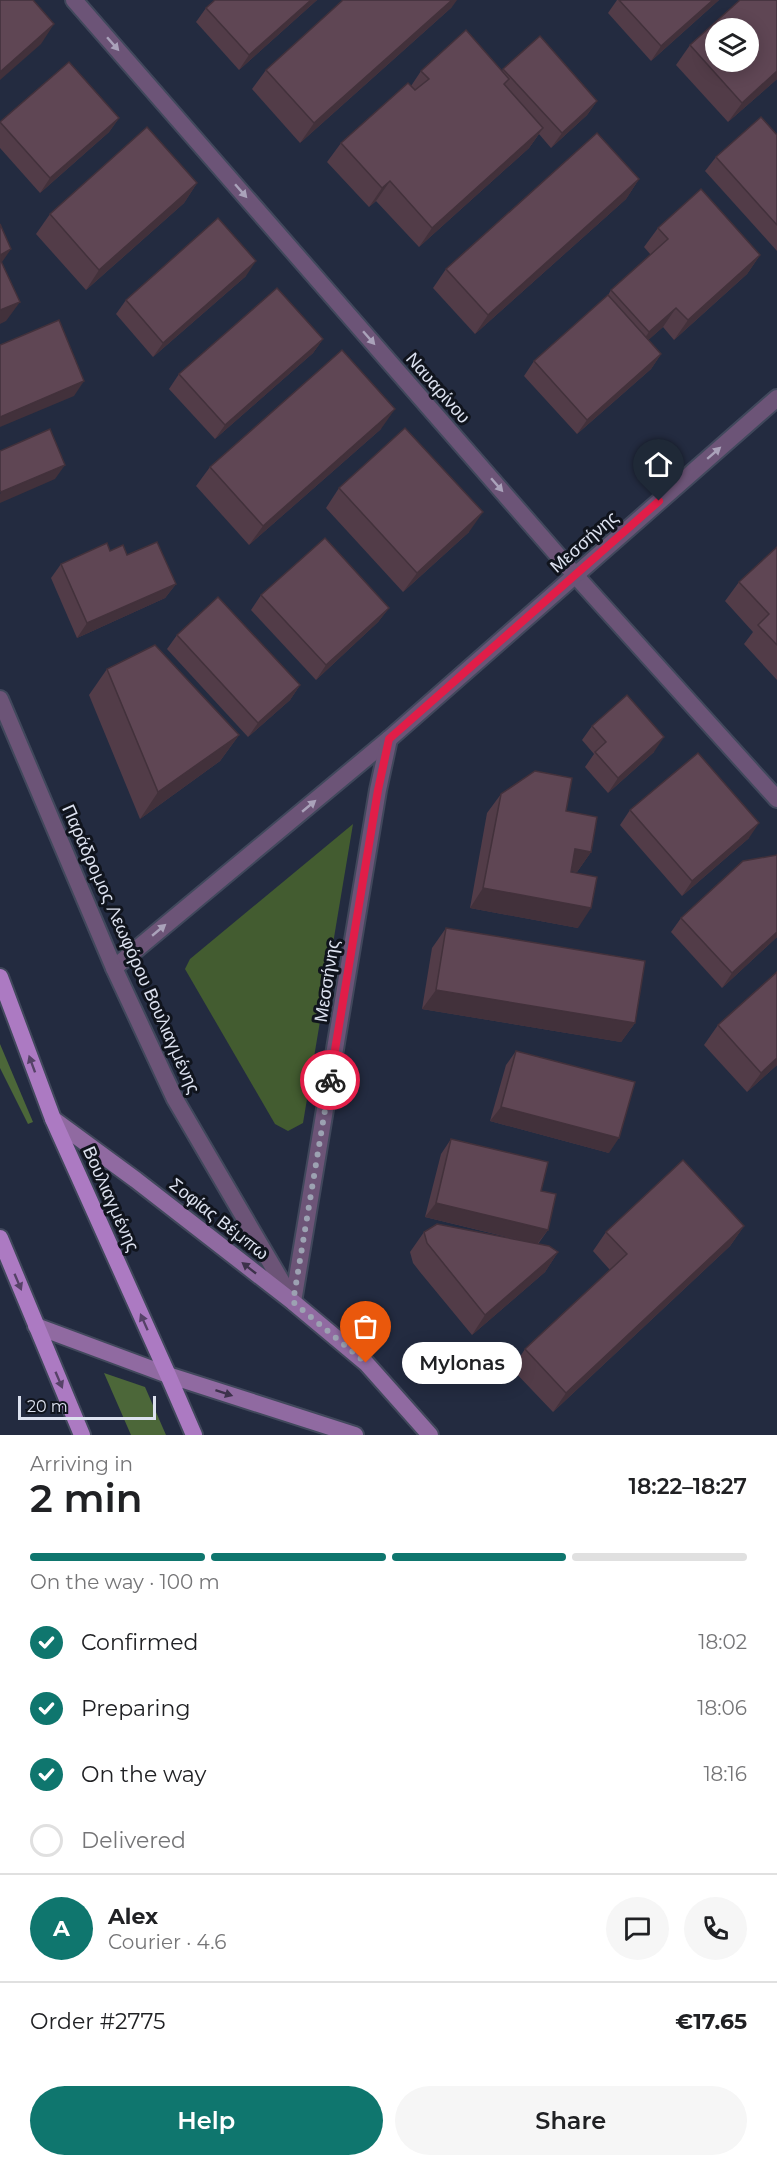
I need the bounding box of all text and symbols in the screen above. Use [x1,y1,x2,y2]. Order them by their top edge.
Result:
map controls [705,18,759,72]
button: layers [705,18,759,72]
one-way arrow [106,36,119,51]
one-way arrow [234,183,247,198]
one-way arrow [362,330,375,345]
street label: Ναυαρίνου [401,348,475,428]
pin [633,439,684,501]
one-way arrow [706,446,721,460]
icon: home [642,448,675,481]
one-way arrow [490,477,503,492]
street label: Μεσσήνης [545,506,623,578]
one-way arrow [301,800,316,813]
street label: Παράδρομος Λεωφόρου Βουλιαγμένης [57,801,205,1097]
one-way arrow [151,924,167,937]
street label: Μεσσήνης [310,938,344,1024]
courier [300,1050,360,1110]
one-way arrow [27,1055,37,1073]
icon: bike [314,1064,347,1097]
street label: Βουλιαγμένης [78,1143,144,1255]
street label: Σοφίας Βέμπω [165,1173,273,1265]
one-way arrow [242,1262,257,1274]
one-way arrow [14,1273,23,1291]
pin [340,1301,391,1363]
icon: bag [349,1310,382,1343]
one-way arrow [140,1313,149,1330]
callout: Mylonas [402,1342,522,1384]
text: Mylonas [419,1351,505,1375]
one-way arrow [54,1371,64,1389]
one-way arrow [215,1388,233,1398]
scale bar [18,1393,156,1420]
text: 20 m [27,1397,68,1416]
text: Arriving in [30,1452,133,1476]
text: 18:22–18:27 [629,1473,747,1500]
text: 2 min [30,1474,143,1522]
text: On the way · 100 m [30,1570,220,1594]
icon: check [30,1626,63,1659]
text: Confirmed [81,1629,198,1656]
text: 18:02 [698,1630,747,1654]
icon: check [30,1692,63,1725]
text: Preparing [81,1695,190,1722]
text: 18:06 [697,1696,747,1720]
icon: check [30,1758,63,1791]
text: On the way [81,1761,206,1788]
text: 18:16 [703,1762,747,1786]
text: Delivered [81,1827,186,1854]
button: chat [606,1897,669,1960]
button: phone [684,1897,747,1960]
text: Alex [108,1903,158,1930]
text: A [53,1915,70,1942]
text: Courier · 4.6 [108,1930,226,1954]
text: Order #2775 [30,2008,166,2035]
text: €17.65 [675,2008,747,2035]
button: Help [30,2086,383,2155]
button: Share [395,2086,747,2155]

